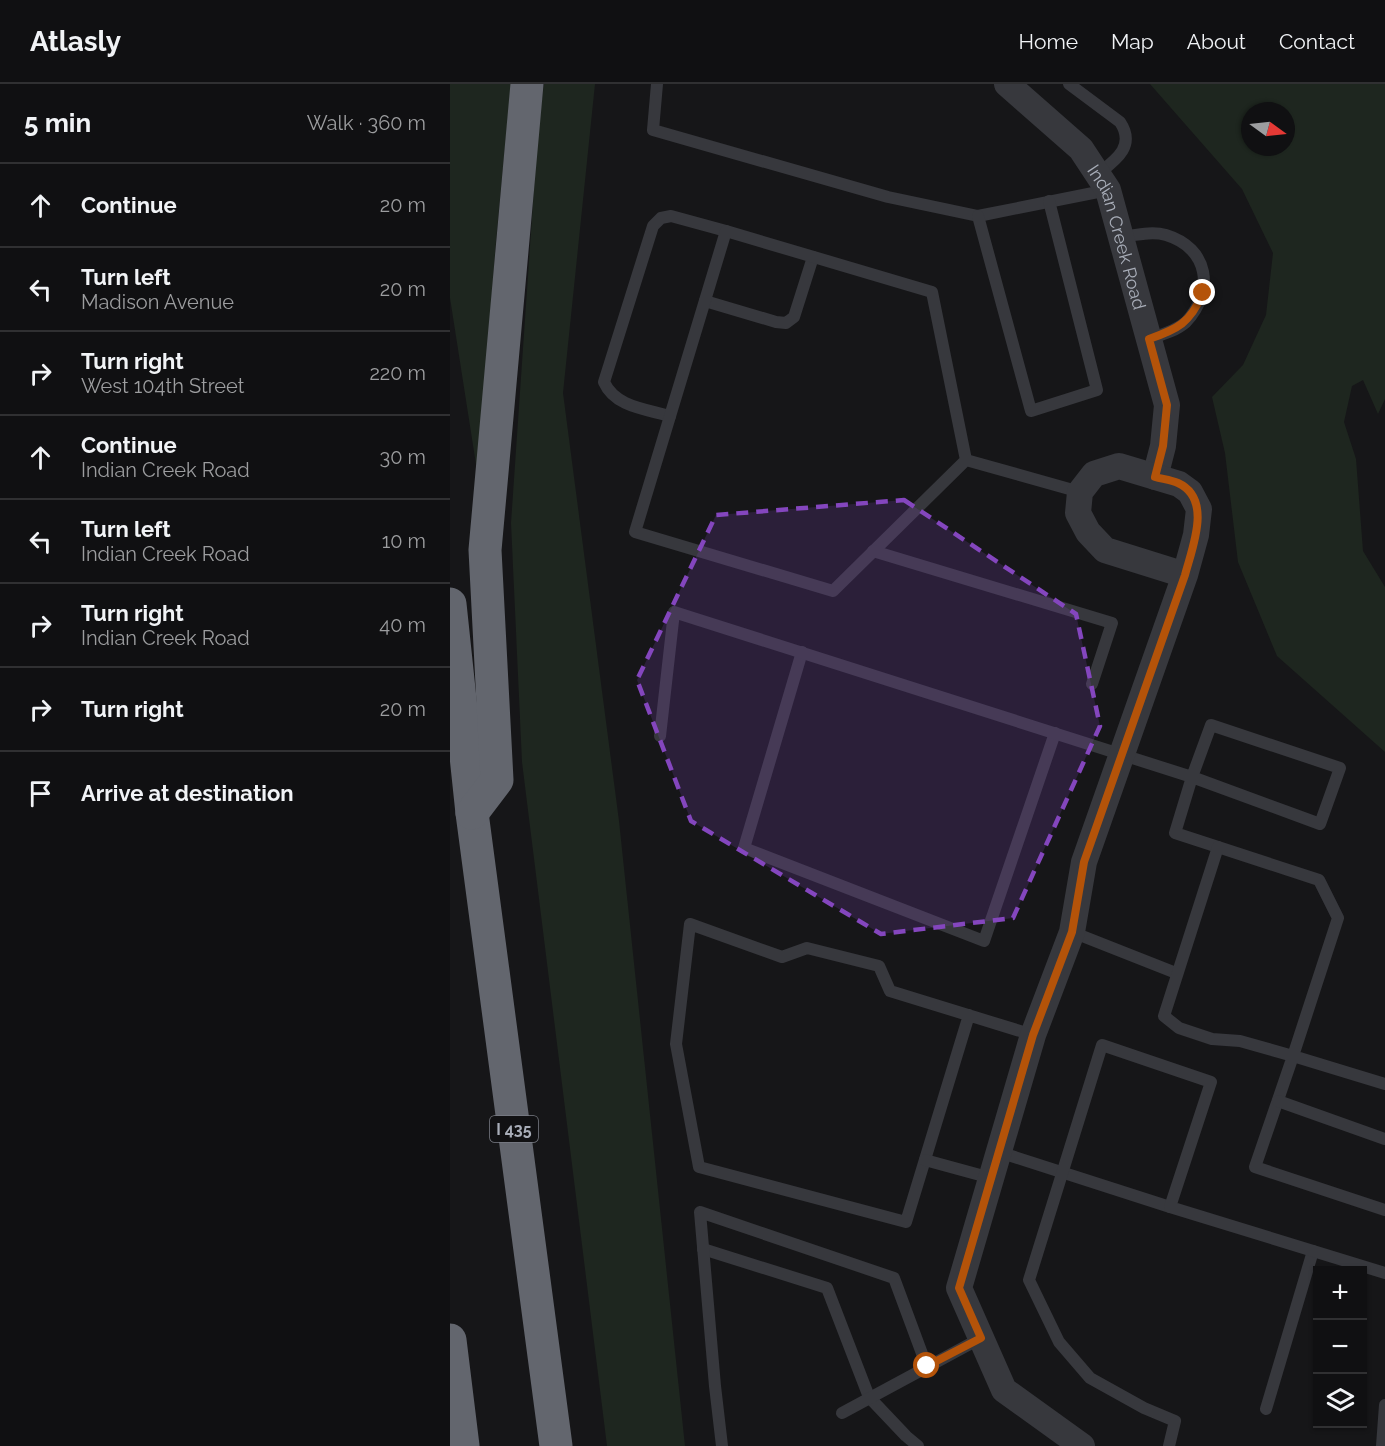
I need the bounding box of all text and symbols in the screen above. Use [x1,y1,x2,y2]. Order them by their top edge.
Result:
text: Atlasly [30,25,121,58]
text: Home [1019,29,1078,54]
text: Map [1111,29,1154,54]
text: About [1187,29,1246,54]
text: Contact [1279,29,1355,54]
north arrow [1241,102,1295,156]
text: 5 min [24,108,91,138]
text: Walk · 360 m [307,111,426,135]
street label: Indian Creek Road [1084,160,1151,312]
icon: ahead [24,189,57,222]
text: Continue [81,192,177,218]
text: 20 m [380,193,426,217]
text: Turn left [81,264,171,290]
icon: left [24,273,57,306]
text: 20 m [380,277,426,301]
route end [1189,279,1215,305]
text: Madison Avenue [81,290,234,314]
text: Turn right [81,348,184,374]
icon: right [24,357,57,390]
text: 220 m [369,361,426,385]
text: West 104th Street [81,374,244,398]
text: Continue [81,432,177,458]
icon: ahead [24,441,57,474]
text: 30 m [380,445,426,469]
text: Indian Creek Road [81,458,250,482]
text: Turn left [81,516,171,542]
icon: left [24,525,57,558]
text: 10 m [382,529,426,553]
text: Indian Creek Road [81,542,250,566]
text: Turn right [81,600,184,626]
icon: right [24,609,57,642]
text: 40 m [379,613,426,637]
text: Indian Creek Road [81,626,250,650]
icon: right [24,693,57,726]
text: Turn right [81,696,184,722]
text: 20 m [380,697,426,721]
icon: arrive [24,777,57,810]
text: Arrive at destination [81,780,294,806]
road number: I 435 [490,1116,538,1142]
map controls [1313,1266,1367,1428]
button: + [1313,1266,1367,1320]
button: − [1313,1320,1367,1374]
route start [913,1352,939,1378]
button: layers [1313,1374,1367,1428]

